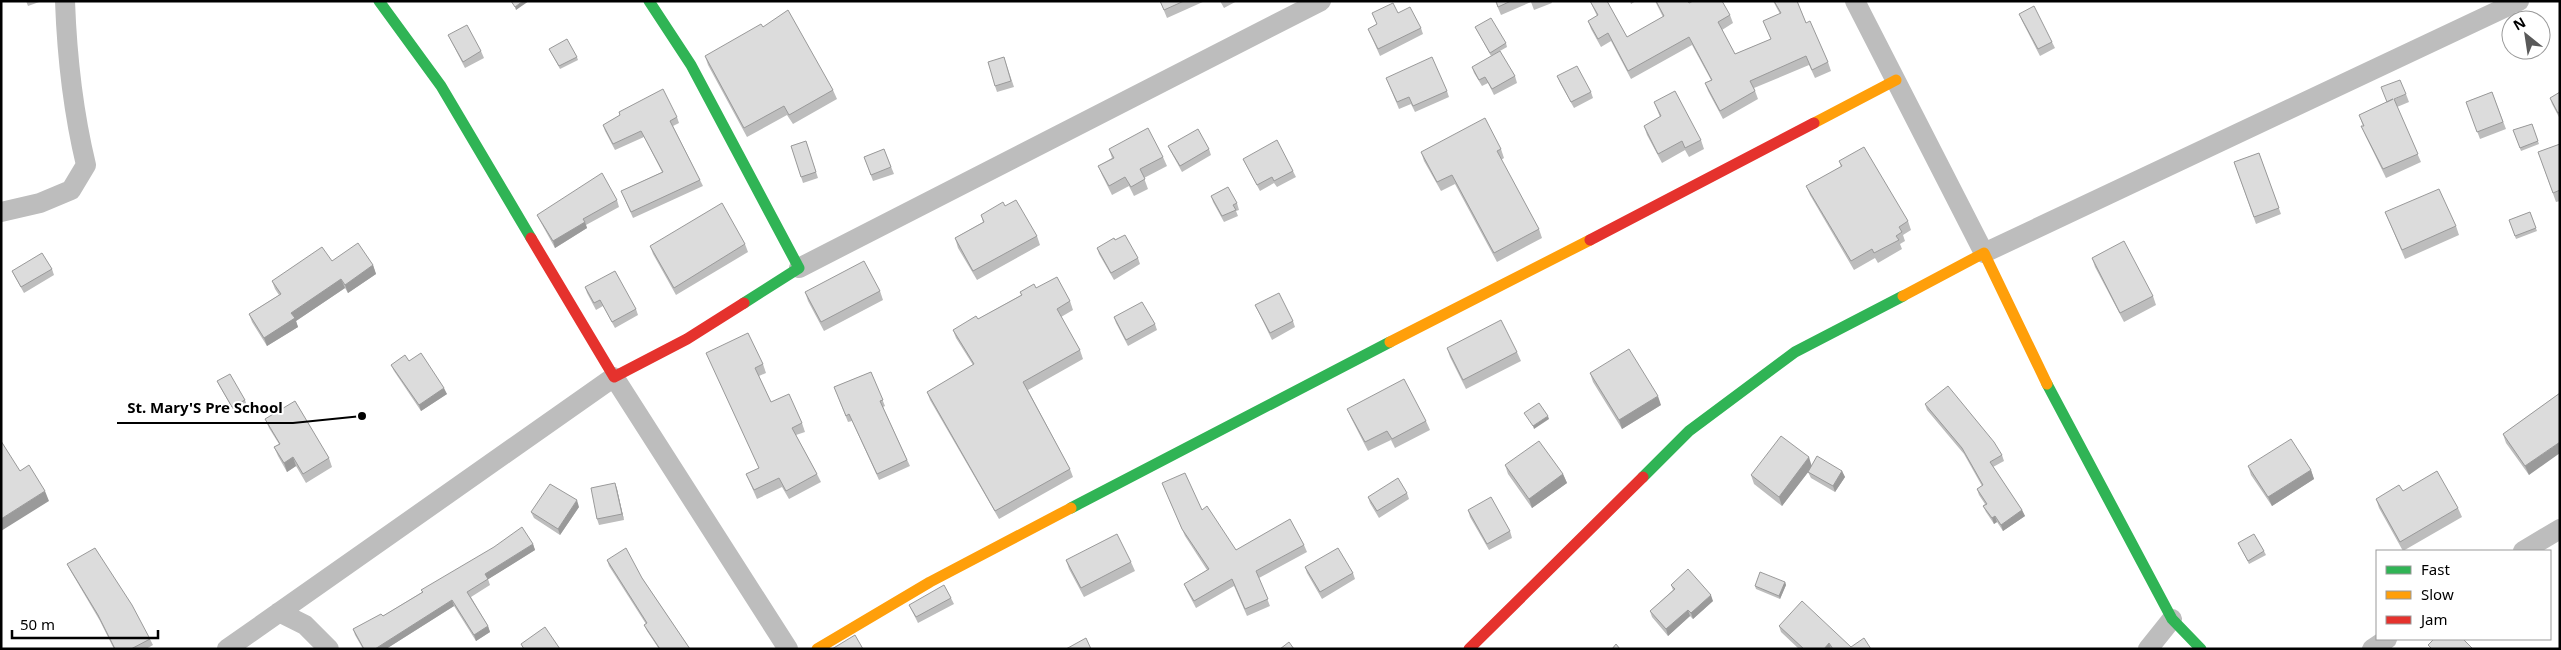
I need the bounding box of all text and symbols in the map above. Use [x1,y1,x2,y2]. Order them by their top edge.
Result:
north arrow [2501,10,2551,60]
text: N [2510,12,2529,34]
callout: St. Mary'S Pre School [117,393,293,423]
text: St. Mary'S Pre School [127,397,283,417]
legend [2376,550,2551,640]
text: Fast [2421,559,2450,579]
text: Slow [2421,584,2454,604]
scale bar [12,608,159,640]
text: Jam [2419,609,2448,629]
text: 50 m [20,614,55,634]

